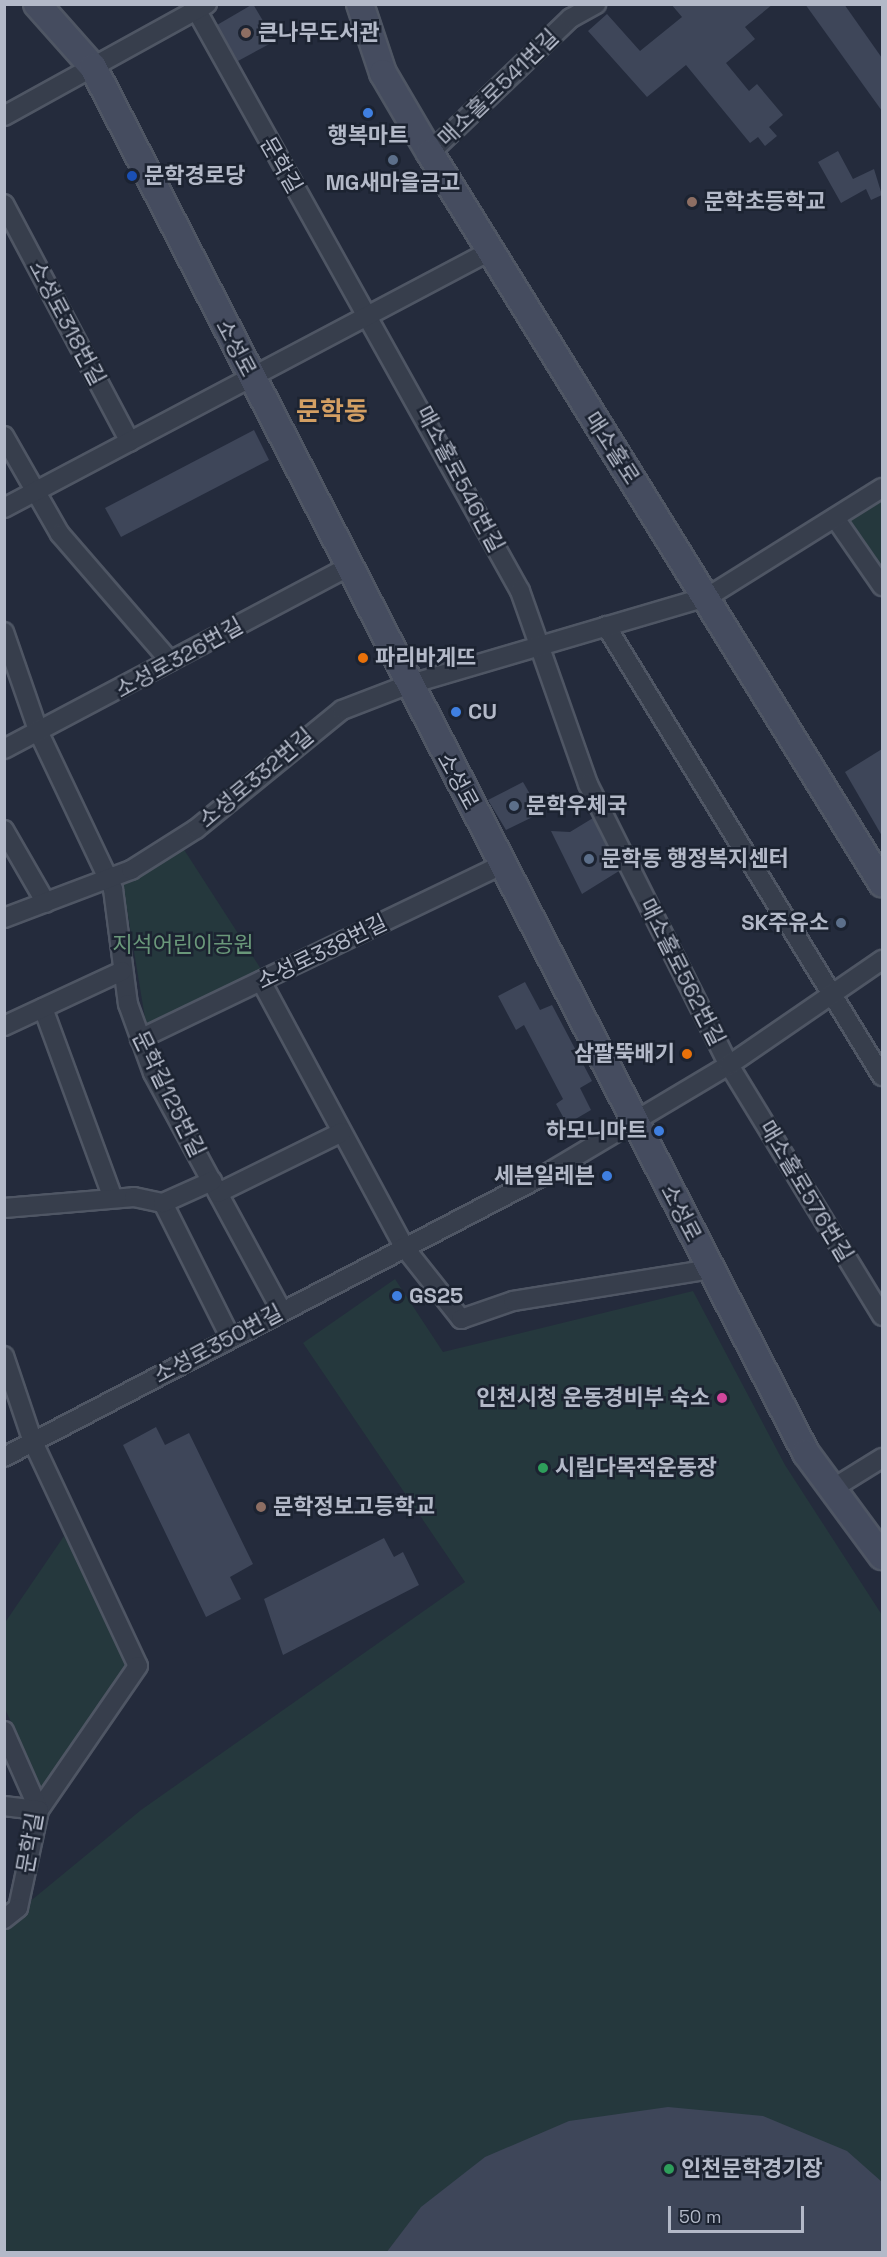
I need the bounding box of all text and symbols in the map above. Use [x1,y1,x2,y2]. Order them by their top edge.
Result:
place label: 큰나무도서관 [258,20,379,46]
street label: 매소홀로541번길 [432,24,564,152]
marker: 큰나무도서관 [239,26,253,40]
marker: 행복마트 [361,106,375,120]
place label: 행복마트 [328,123,408,149]
street label: 문학길 [254,132,308,198]
marker: MG새마을금고 [386,153,400,167]
place label: 문학경로당 [144,163,245,189]
marker: 문학경로당 [125,169,139,183]
place label: MG새마을금고 [325,170,461,196]
place label: 문학초등학교 [704,189,825,215]
marker: 문학초등학교 [685,195,699,209]
street label: 소성로318번길 [23,256,111,390]
street label: 소성로 [210,315,262,381]
district label: 문학동 [296,396,368,428]
street label: 매소홀로546번길 [410,401,510,557]
street label: 매소홀로 [579,407,645,489]
street label: 소성로326번길 [111,612,247,704]
place label: 파리바게뜨 [375,645,476,671]
marker: 파리바게뜨 [356,651,370,665]
place label: CU [468,699,497,725]
marker: CU [449,705,463,719]
street label: 소성로332번길 [193,723,319,833]
street label: 소성로 [432,748,484,814]
place label: 문학우체국 [526,793,627,819]
marker: 문학우체국 [507,799,521,813]
place label: 문학동 행정복지센터 [601,846,789,872]
marker: 문학동 행정복지센터 [582,852,596,866]
street label: 매소홀로562번길 [634,894,730,1050]
street label: 소성로338번길 [253,909,391,995]
place label: SK주유소 [741,910,829,936]
marker: SK주유소 [834,916,848,930]
park label: 지석어린이공원 [112,932,254,958]
street label: 문학길125번길 [127,1027,211,1161]
place label: 삼팔뚝배기 [574,1041,675,1067]
marker: 삼팔뚝배기 [680,1047,694,1061]
street label: 매소홀로576번길 [753,1116,859,1266]
place label: 하모니마트 [546,1118,647,1144]
marker: 하모니마트 [652,1124,666,1138]
place label: 세븐일레븐 [494,1163,595,1189]
marker: 세븐일레븐 [600,1169,614,1183]
street label: 소성로 [655,1180,707,1246]
place label: GS25 [409,1283,463,1309]
marker: GS25 [390,1289,404,1303]
street label: 소성로350번길 [149,1299,287,1389]
place label: 인천시청 운동경비부 숙소 [476,1385,710,1411]
marker: 인천시청 운동경비부 숙소 [715,1391,729,1405]
place label: 시립다목적운동장 [555,1455,717,1481]
marker: 시립다목적운동장 [536,1461,550,1475]
place label: 문학정보고등학교 [273,1494,435,1520]
marker: 문학정보고등학교 [254,1500,268,1514]
street label: 문학길 [12,1811,48,1875]
place label: 인천문학경기장 [681,2156,823,2182]
marker: 인천문학경기장 [662,2162,676,2176]
scale bar [671,2194,808,2232]
text: 50 m [679,2205,721,2228]

